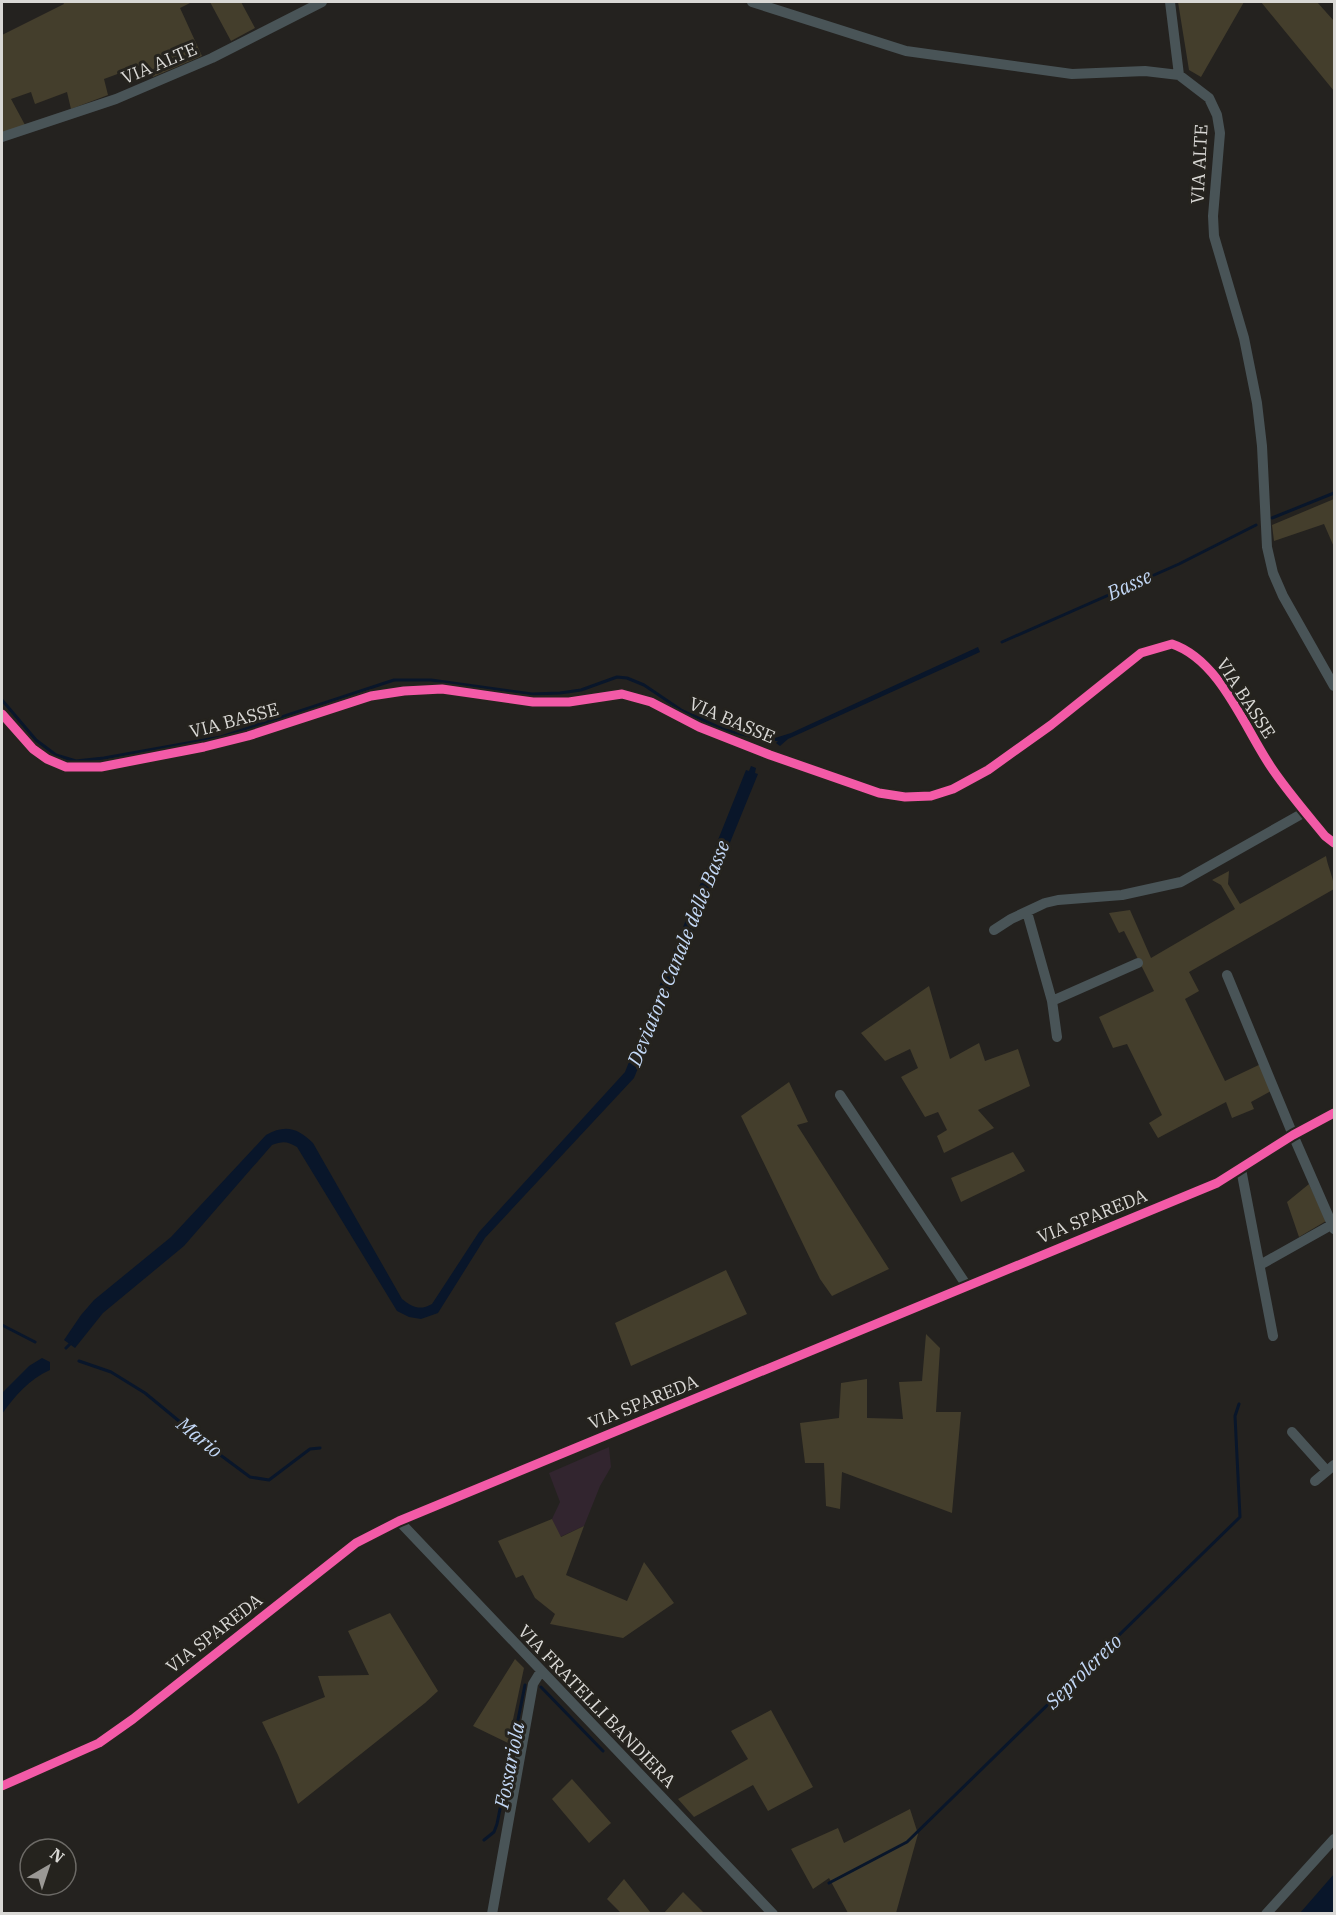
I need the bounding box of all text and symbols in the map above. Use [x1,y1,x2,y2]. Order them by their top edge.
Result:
street label: VIA ALTE [118,37,200,89]
street label: VIA ALTE [1185,124,1213,204]
water label: Basse [1101,562,1156,607]
street label: VIA BASSE [1211,653,1281,743]
street label: VIA BASSE [685,692,779,748]
street label: VIA BASSE [187,697,281,743]
water label: Deviatore Canale delle Basse [620,836,736,1071]
street label: VIA SPAREDA [1034,1183,1151,1248]
street label: VIA SPAREDA [585,1369,702,1434]
water label: Mario [171,1410,229,1464]
street label: VIA SPAREDA [161,1588,267,1678]
street label: VIA FRATELLI BANDIERA [513,1620,681,1793]
water label: Seprolcreto [1038,1627,1128,1715]
water label: Fossariola [487,1719,531,1811]
north arrow [18,1837,78,1897]
text: N [46,1844,69,1867]

